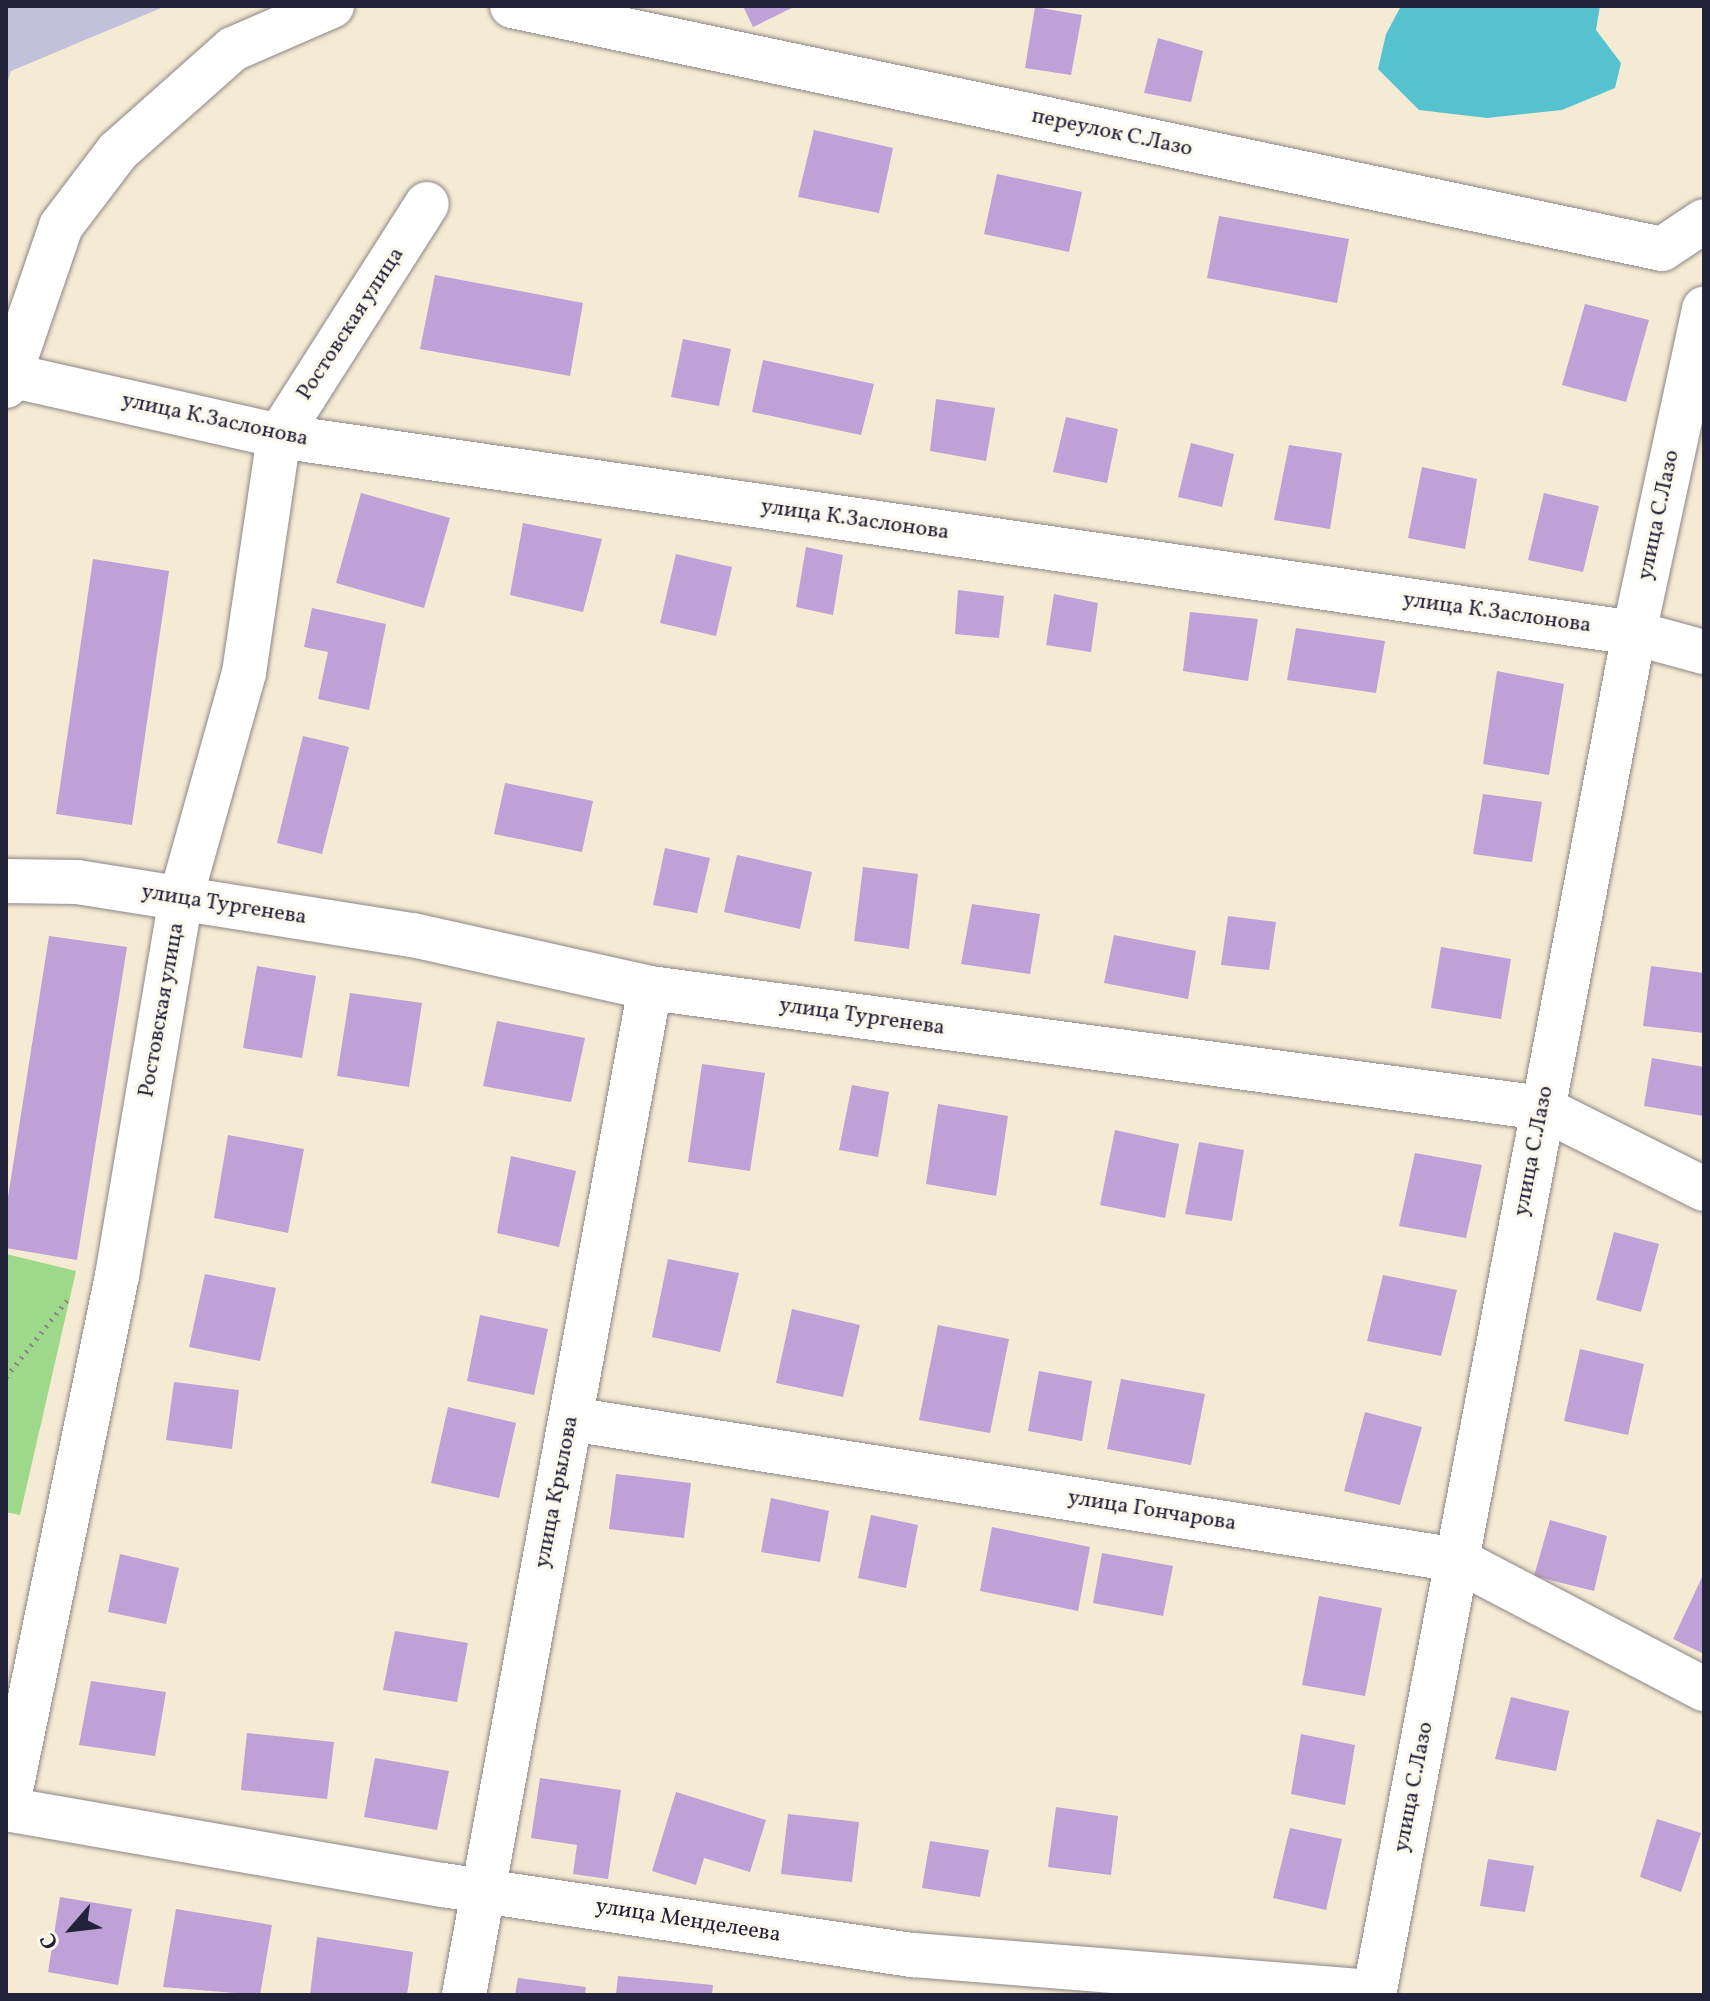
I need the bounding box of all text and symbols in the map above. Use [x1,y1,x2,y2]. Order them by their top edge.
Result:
street label: переулок С.Лазо [1029,103,1195,163]
street label: Ростовская улица [292,242,410,406]
street label: улица К.Заслонова [119,387,311,453]
street label: улица С.Лазо [1632,448,1686,582]
street label: улица К.Заслонова [759,494,951,546]
street label: улица К.Заслонова [1401,587,1593,639]
street label: улица Тургенева [139,879,309,931]
street label: Ростовская улица [134,920,190,1100]
street label: улица Тургенева [777,992,947,1042]
street label: улица С.Лазо [1508,1084,1560,1218]
street label: улица Крылова [529,1414,585,1570]
street label: улица Гончарова [1066,1485,1238,1537]
street label: улица С.Лазо [1388,1720,1440,1854]
north arrow [32,1889,112,1969]
street label: улица Менделеева [593,1893,783,1949]
text: С [33,1927,67,1954]

